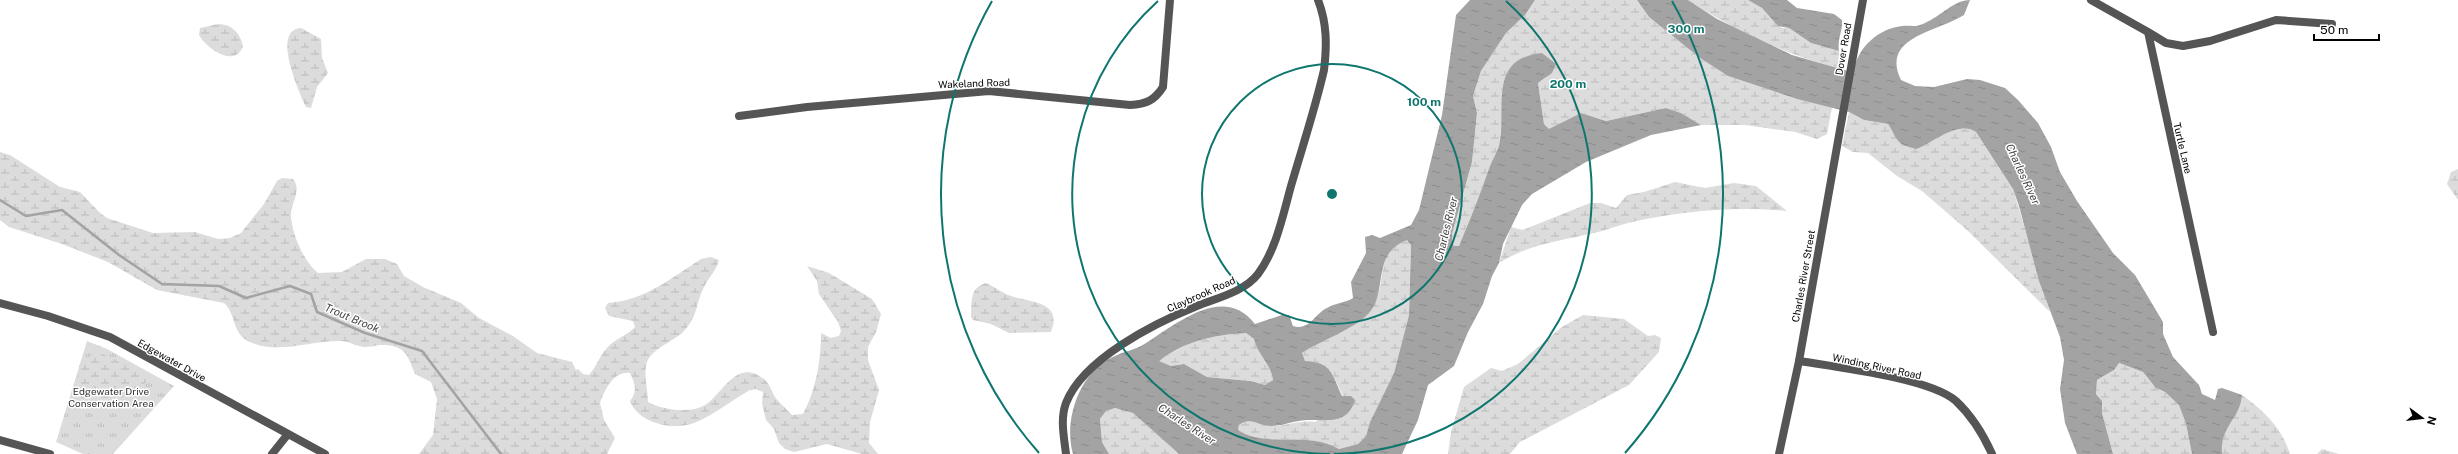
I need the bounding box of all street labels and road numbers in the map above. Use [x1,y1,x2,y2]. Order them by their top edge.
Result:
street label: Dover Road [1832,22,1854,76]
street label: Wakeland Road [938,76,1010,90]
street label: Turtle Lane [2171,121,2195,175]
street label: Charles River Street [1789,229,1817,323]
street label: Claybrook Road [1165,274,1237,314]
street label: Edgewater Drive [136,336,209,384]
street label: Winding River Road [1831,351,1923,381]

